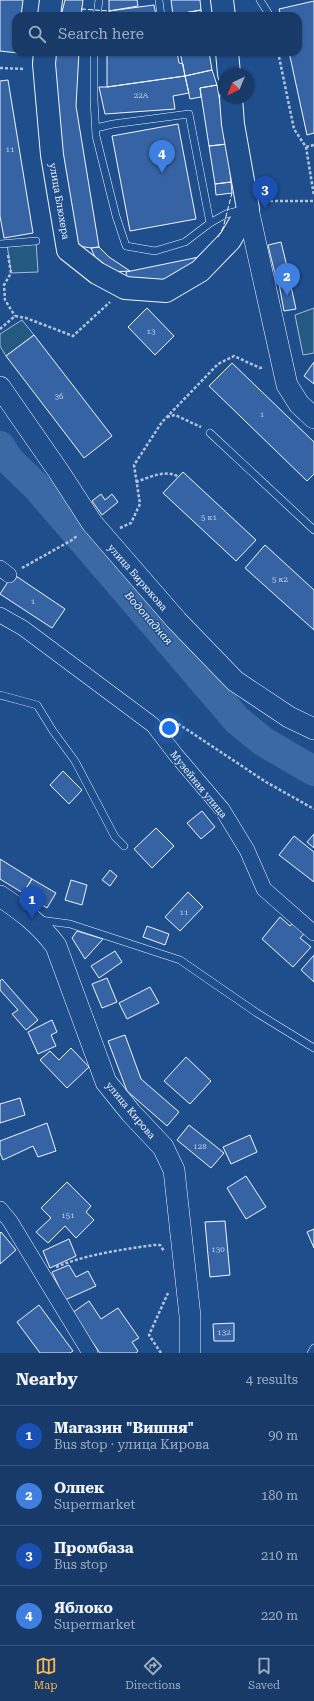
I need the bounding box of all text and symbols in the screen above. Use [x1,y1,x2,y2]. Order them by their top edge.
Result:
search box [12,12,302,56]
icon: search [26,23,48,45]
text: Search here [58,25,144,43]
north arrow [218,68,254,104]
house number: 22А [134,91,149,100]
pin: 4 [149,140,175,173]
house number: 11 [6,145,15,154]
street label: улица Блюхера [47,162,72,241]
pin: 3 [252,176,278,209]
pin: 2 [274,263,300,296]
house number: 13 [147,327,156,336]
house number: 36 [55,392,64,401]
house number: 1 [260,410,265,419]
house number: 5 к1 [201,513,218,522]
street label: улица Бирюкова [106,542,170,613]
house number: 5 к2 [272,575,289,584]
water label: Водопадная [121,588,176,648]
house number: 1 [31,597,36,606]
your location [159,718,179,738]
street label: Музейная улица [168,748,229,821]
pin: 1 [19,886,45,919]
house number: 11 [180,908,189,917]
street label: улица Кирова [104,1080,158,1141]
house number: 128 [193,1142,207,1151]
house number: 151 [61,1211,75,1220]
house number: 130 [211,1245,225,1254]
house number: 132 [217,1328,231,1337]
text: Nearby [16,1369,78,1389]
text: 4 results [246,1372,298,1387]
text: Магазин "Вишня" [54,1419,194,1437]
text: 1 [25,1428,33,1443]
text: 90 m [268,1428,298,1443]
text: Bus stop · улица Кирова [54,1437,209,1452]
text: Олпек [54,1479,104,1497]
text: 2 [25,1488,33,1503]
text: 180 m [261,1488,298,1503]
text: Supermarket [54,1497,135,1512]
text: Промбаза [54,1539,134,1557]
text: 3 [25,1548,33,1563]
text: 210 m [261,1548,298,1563]
text: Bus stop [54,1557,108,1572]
text: Яблоко [54,1599,113,1617]
text: 4 [25,1608,33,1623]
text: 220 m [261,1608,298,1623]
text: Supermarket [54,1617,135,1632]
tab: Map [34,1655,57,1692]
tab: Directions [125,1655,180,1692]
tab: Saved [248,1655,280,1692]

